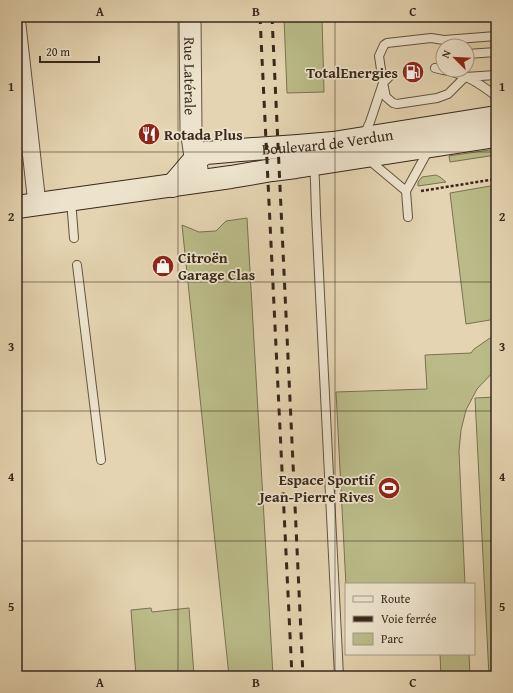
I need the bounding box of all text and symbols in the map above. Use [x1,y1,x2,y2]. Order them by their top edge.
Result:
text: A [96,2,105,21]
text: B [252,2,260,21]
text: C [409,2,417,21]
street label: Rue Latérale [180,37,201,115]
scale bar [40,38,99,64]
north arrow [435,38,475,78]
text: 20 m [46,43,70,60]
text: N [437,47,455,61]
fuel station icon: TotalEnergies [400,59,426,85]
place label: TotalEnergies [306,62,398,83]
text: 1 [8,77,14,96]
text: 1 [499,77,505,96]
restaurant icon: Rotada Plus [136,121,162,147]
street label: Boulevard de Verdun [261,123,395,159]
place label: Rotada Plus [164,124,243,145]
text: 2 [8,207,15,226]
text: 2 [499,207,506,226]
place label: Citroën Garage Clas [178,247,255,285]
shop icon: Citroën Garage Clas [150,253,176,279]
text: 3 [8,337,14,356]
text: 3 [499,337,505,356]
text: 4 [8,467,15,486]
text: 4 [499,467,506,486]
place label: Espace Sportif Jean-Pierre Rives [256,469,376,507]
sports icon: Espace Sportif Jean-Pierre Rives [376,475,402,501]
legend [345,583,475,655]
text: Route [381,590,411,607]
text: 5 [8,597,15,616]
text: 5 [499,597,506,616]
text: Voie ferrée [381,610,437,627]
text: Parc [381,630,404,647]
text: A [96,673,105,692]
text: B [252,673,260,692]
text: C [409,673,417,692]

